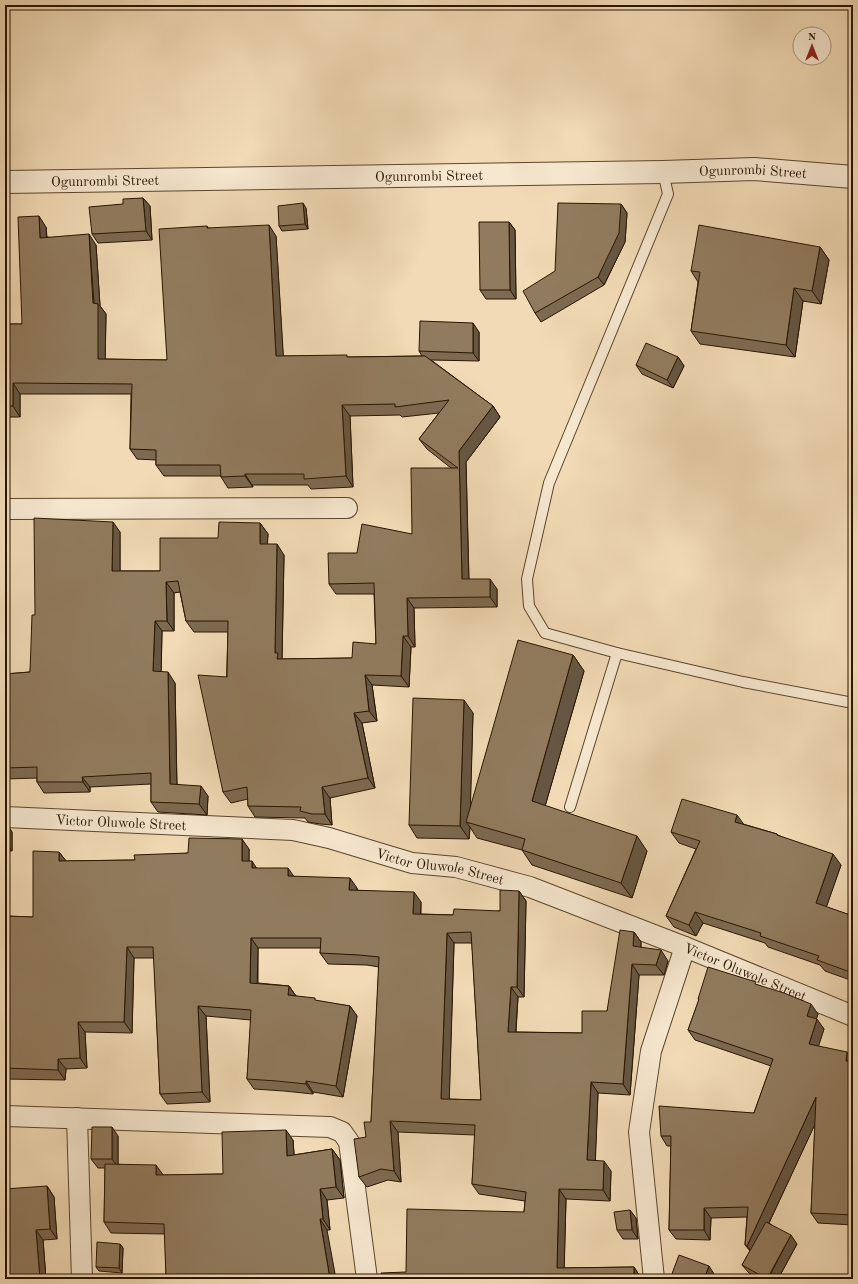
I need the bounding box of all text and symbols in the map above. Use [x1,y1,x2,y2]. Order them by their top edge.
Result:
north arrow [792,26,832,66]
text: N [808,32,817,43]
street label: Ogunrombi Street [699,163,807,181]
street label: Ogunrombi Street [375,169,483,184]
street label: Ogunrombi Street [51,174,159,189]
street label: Victor Oluwole Street [55,813,187,833]
street label: Victor Oluwole Street [374,846,505,888]
street label: Victor Oluwole Street [682,941,808,1004]

